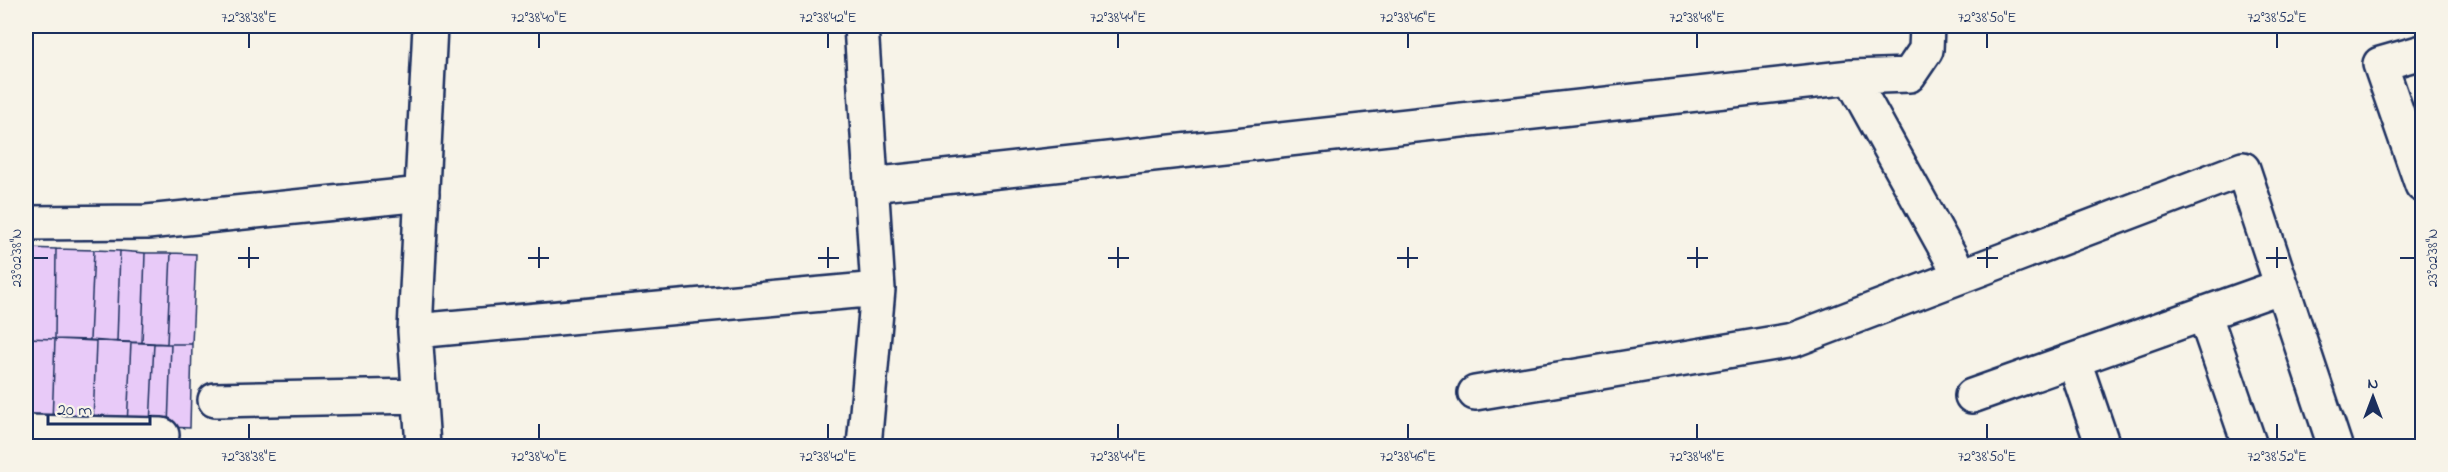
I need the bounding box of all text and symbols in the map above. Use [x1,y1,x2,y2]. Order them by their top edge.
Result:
text: 72°38'38"E [221,7,277,29]
text: 72°38'40"E [511,7,567,29]
text: 72°38'42"E [799,7,857,29]
text: 72°38'44"E [1090,7,1146,29]
text: 72°38'46"E [1380,7,1436,29]
text: 72°38'48"E [1669,7,1725,29]
text: 72°38'50"E [1958,7,2016,29]
text: 72°38'52"E [2247,7,2307,29]
text: 23°02'38"N [6,229,28,287]
text: 23°02'38"N [2422,229,2444,287]
north arrow [2343,367,2403,427]
text: N [2368,372,2379,396]
scale bar [48,388,150,426]
text: 20 m [57,398,92,424]
text: 72°38'38"E [221,446,277,468]
text: 72°38'40"E [511,446,567,468]
text: 72°38'42"E [799,446,857,468]
text: 72°38'44"E [1090,446,1146,468]
text: 72°38'46"E [1380,446,1436,468]
text: 72°38'48"E [1669,446,1725,468]
text: 72°38'50"E [1958,446,2016,468]
text: 72°38'52"E [2247,446,2307,468]

